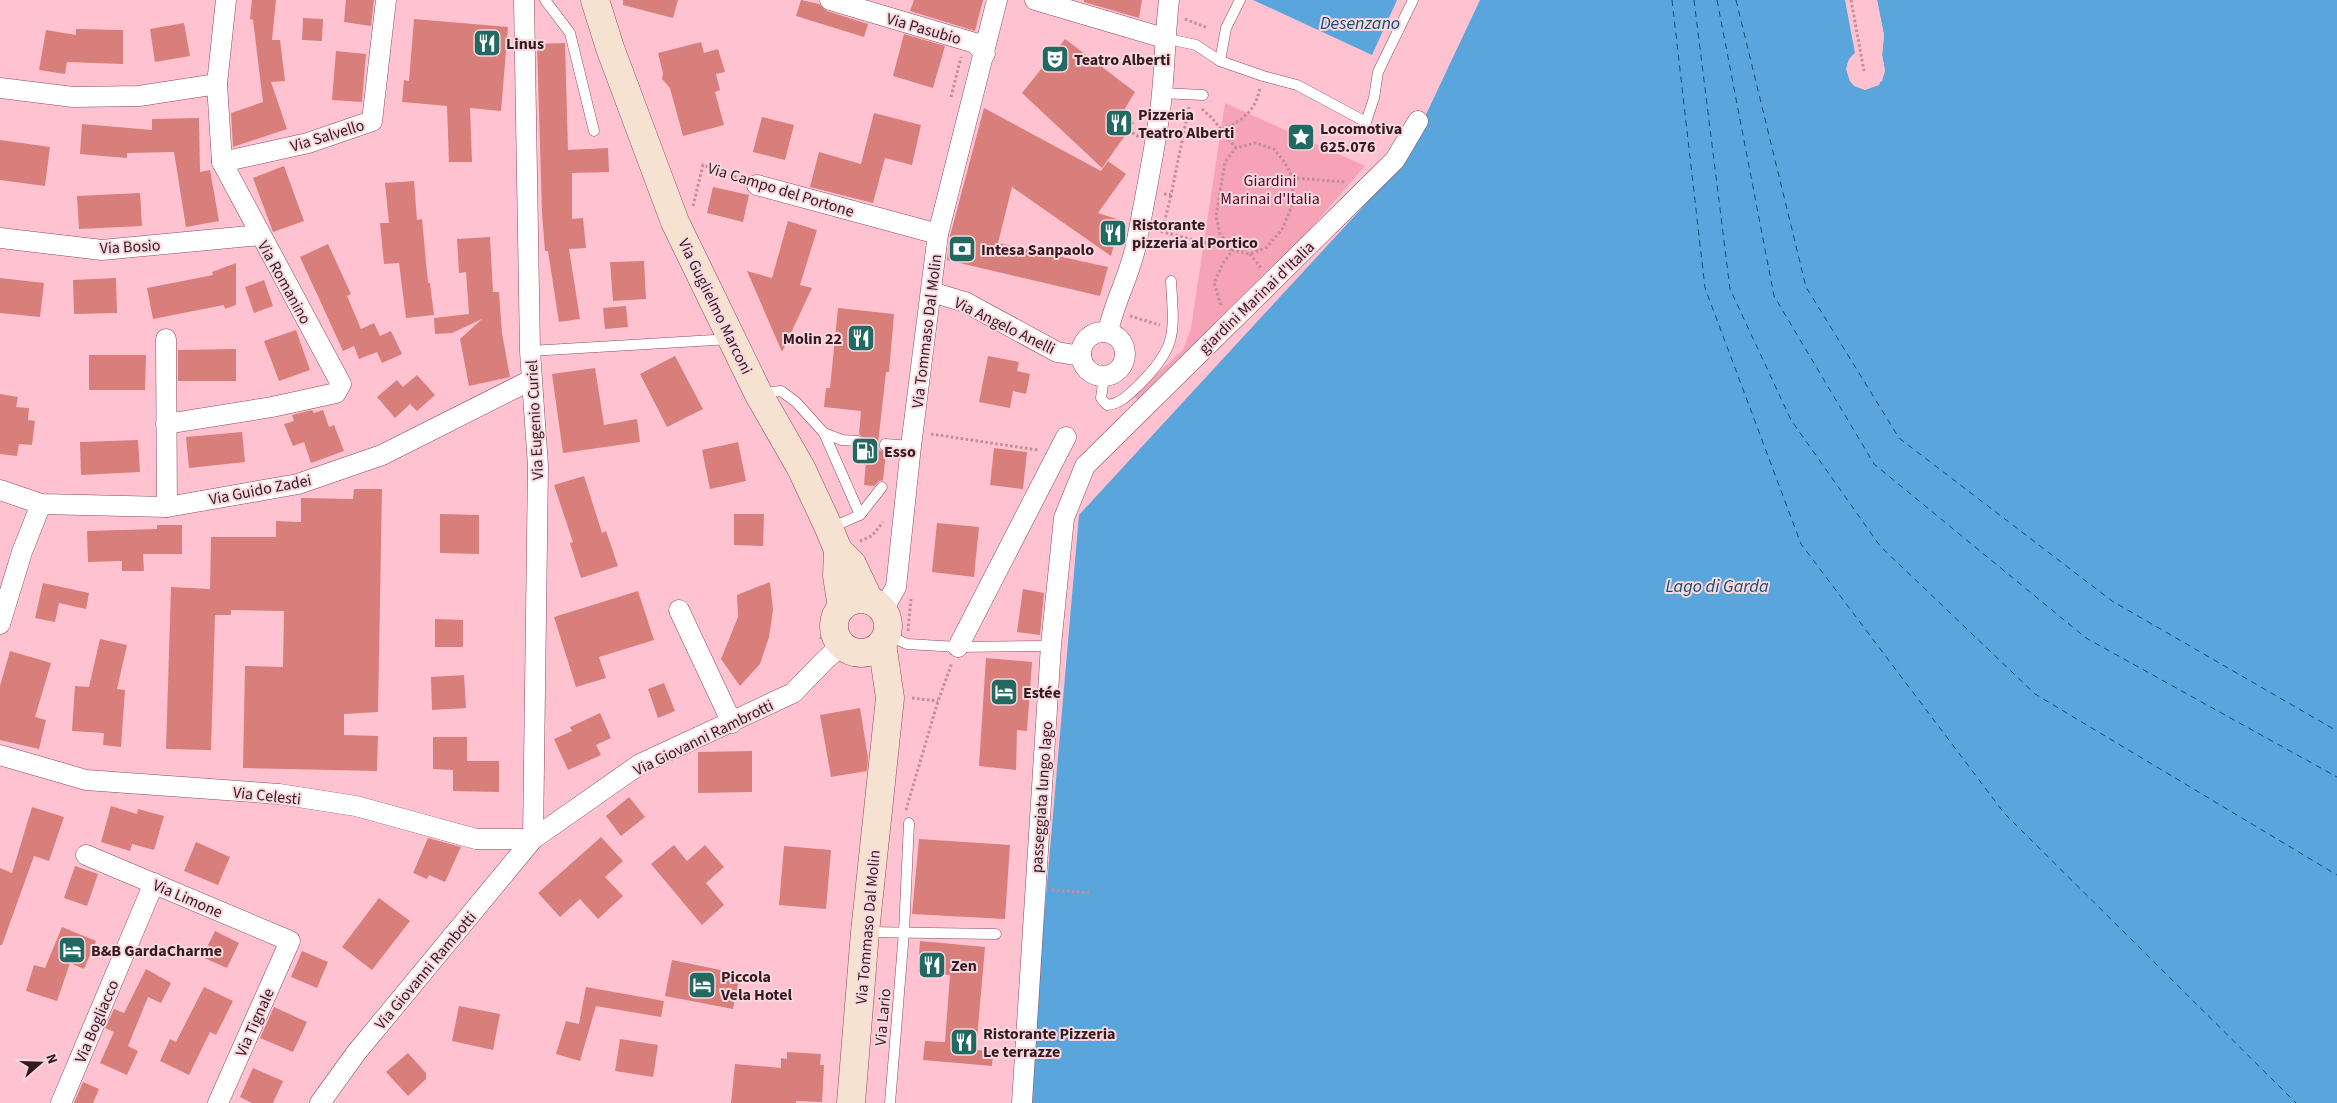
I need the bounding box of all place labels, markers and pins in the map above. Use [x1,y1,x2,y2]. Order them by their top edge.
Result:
restaurant icon: Linus [472,28,502,58]
place label: Linus [506,33,544,55]
theatre icon: Teatro Alberti [1040,44,1070,74]
place label: Teatro Alberti [1074,49,1170,71]
place label: Pizzeria Teatro Alberti [1138,104,1234,144]
restaurant icon: Pizzeria Teatro Alberti [1104,108,1134,138]
place label: Locomotiva 625.076 [1320,118,1402,158]
place icon: Locomotiva 625.076 [1286,122,1316,152]
place label: Ristorante pizzeria al Portico [1132,214,1258,254]
restaurant icon: Ristorante pizzeria al Portico [1098,218,1128,248]
bank icon: Intesa Sanpaolo [947,234,977,264]
place label: Intesa Sanpaolo [981,239,1094,261]
restaurant icon: Molin 22 [846,323,876,353]
place label: Molin 22 [783,328,842,350]
fuel station icon: Esso [850,436,880,466]
place label: Esso [884,441,916,463]
hotel icon: Estée [989,677,1019,707]
place label: Estée [1023,682,1061,704]
hotel icon: B&B GardaCharme [57,935,87,965]
place label: B&B GardaCharme [91,940,222,962]
restaurant icon: Zen [917,950,947,980]
place label: Zen [951,955,977,977]
place label: Piccola Vela Hotel [720,966,792,1006]
hotel icon: Piccola Vela Hotel [687,970,717,1000]
place label: Ristorante Pizzeria Le terrazze [983,1023,1116,1063]
restaurant icon: Ristorante Pizzeria Le terrazze [949,1027,979,1057]

